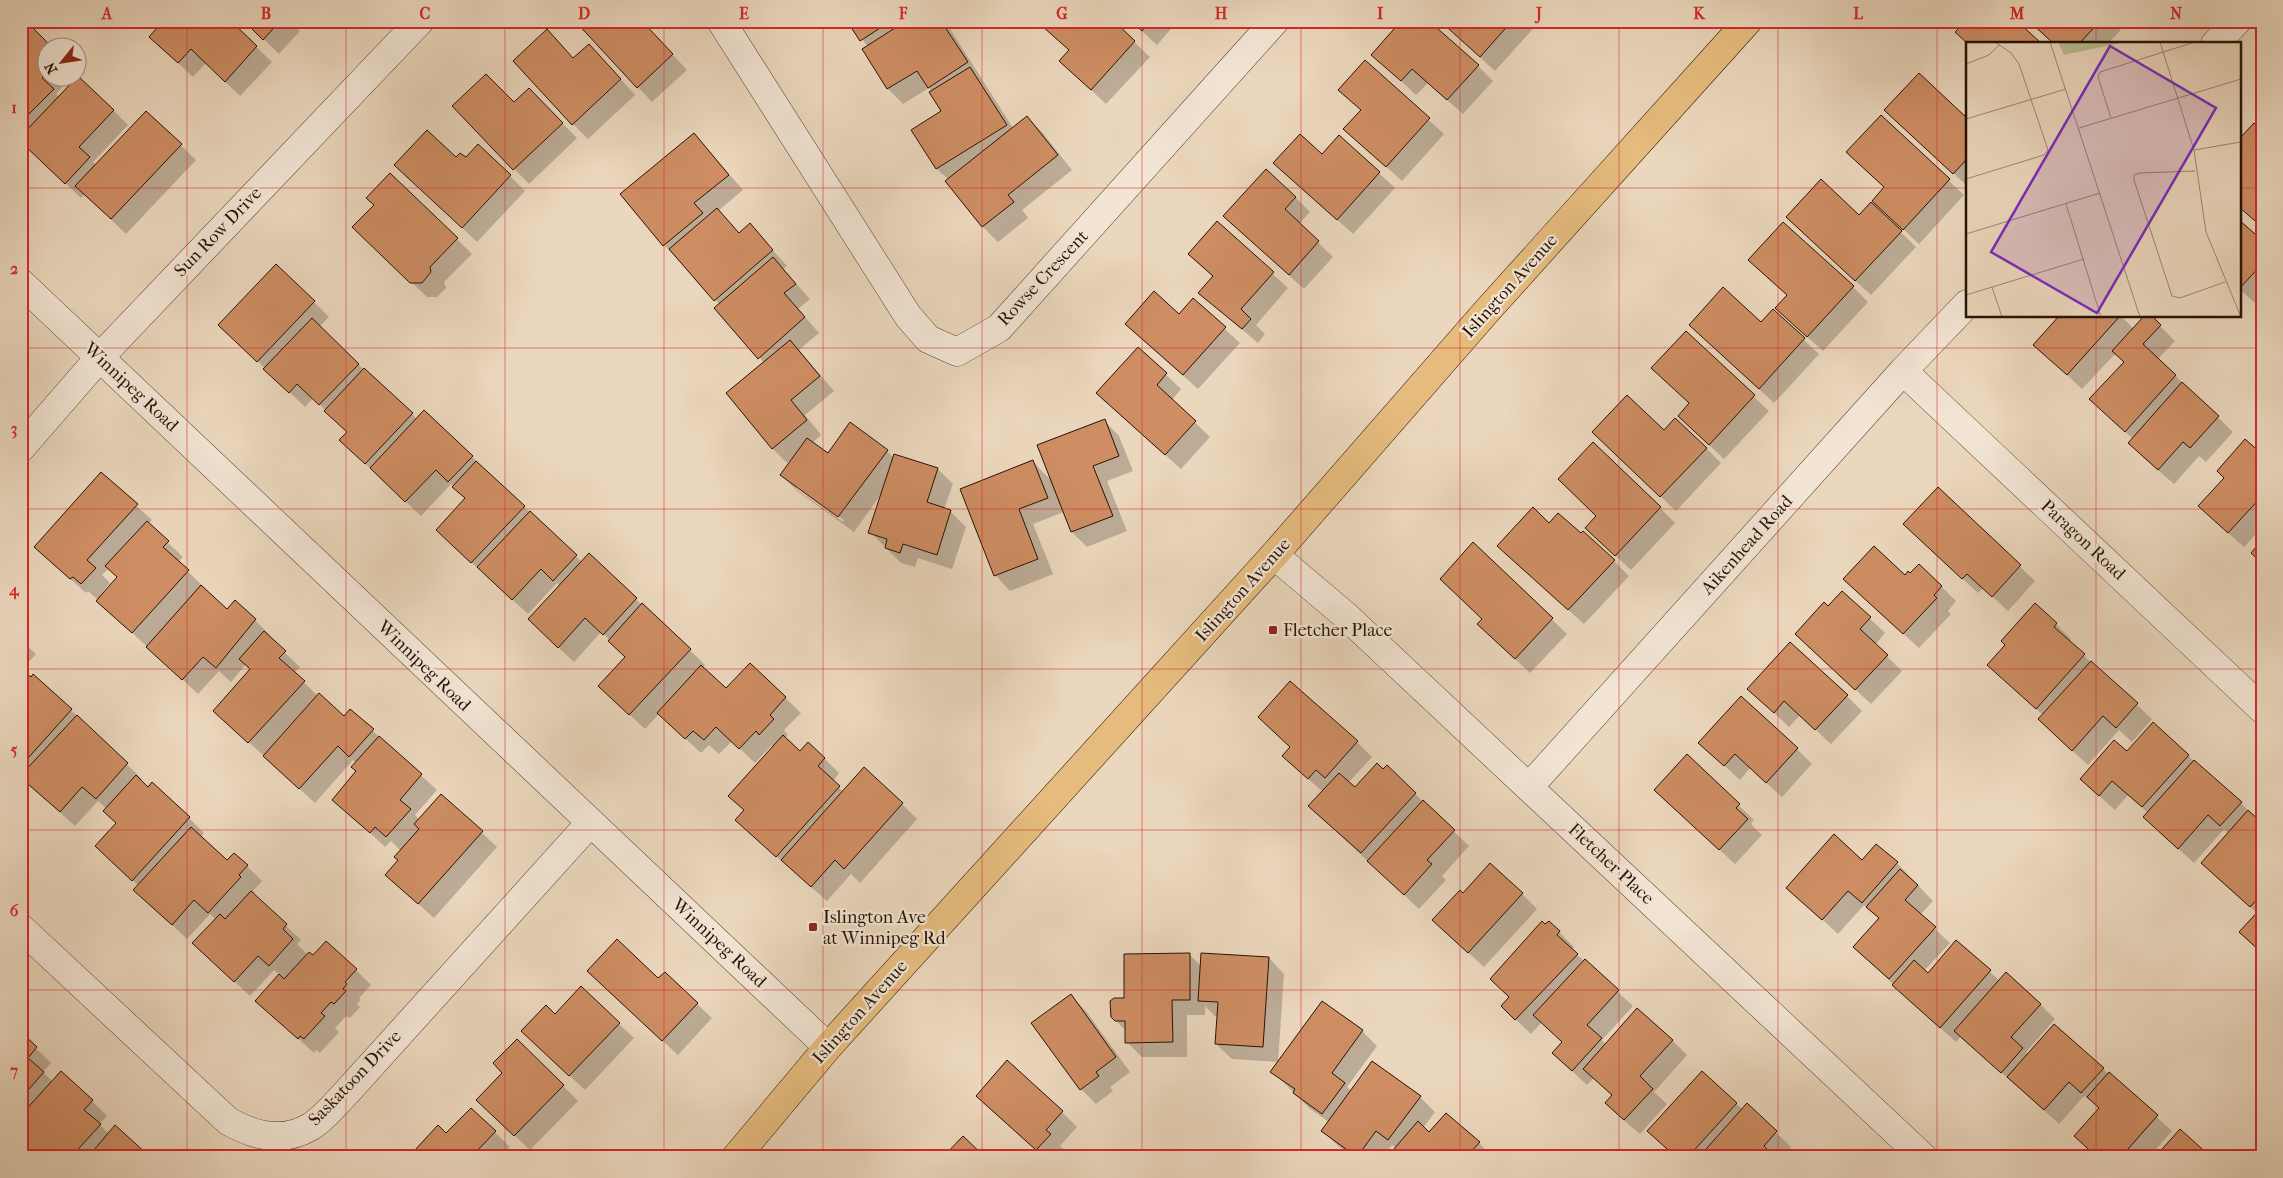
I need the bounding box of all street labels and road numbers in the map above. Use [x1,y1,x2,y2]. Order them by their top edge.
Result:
street label: Sun Row Drive [170,183,266,281]
street label: Rowse Crescent [993,225,1093,330]
street label: Islington Avenue [1458,230,1562,342]
street label: Winnipeg Road [79,337,183,436]
street label: Aikenhead Road [1696,491,1797,600]
street label: Paragon Road [2036,496,2130,585]
street label: Islington Avenue [1191,534,1295,646]
street label: Winnipeg Road [372,616,475,716]
street label: Fletcher Place [1564,819,1658,909]
street label: Winnipeg Road [667,893,771,992]
street label: Islington Avenue [808,956,912,1068]
street label: Saskatoon Drive [304,1026,406,1130]

